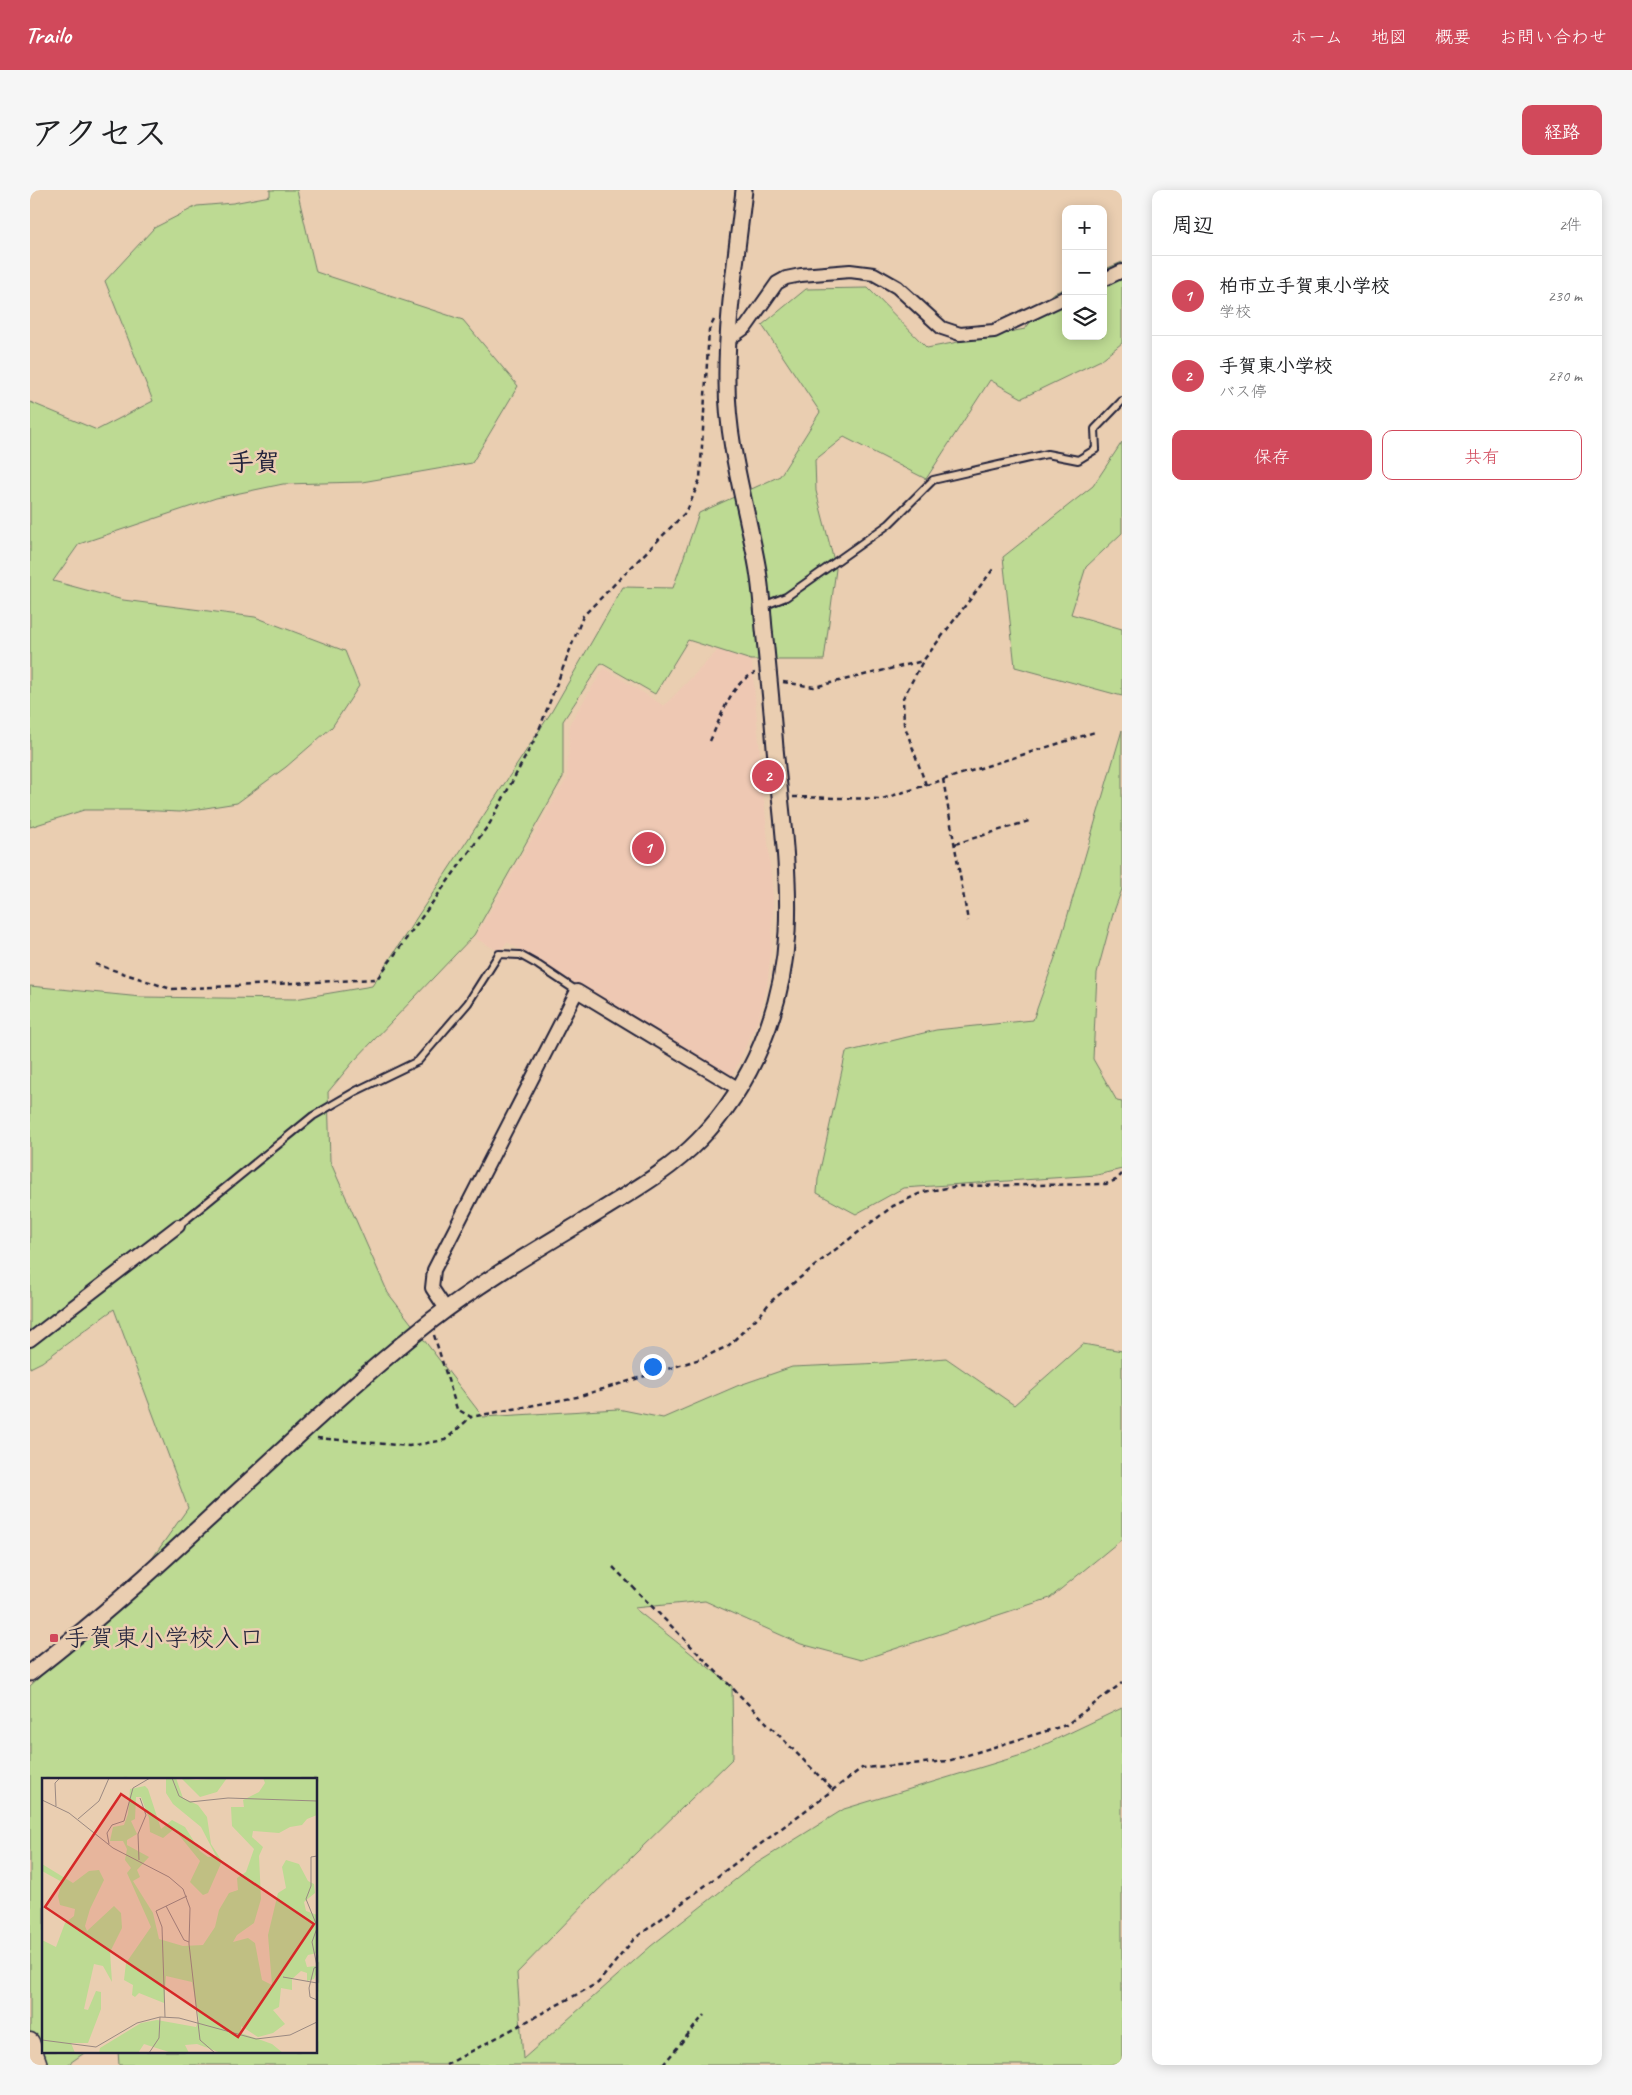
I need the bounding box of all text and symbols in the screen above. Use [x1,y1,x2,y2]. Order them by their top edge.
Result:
text: Trailo [25,20,71,50]
text: ホーム [1290,26,1343,48]
text: 地図 [1371,26,1407,48]
text: 概要 [1435,26,1471,48]
text: お問い合わせ [1499,26,1607,48]
button: 経路 [1522,105,1602,155]
text: アクセス [30,111,168,156]
map controls [1062,205,1107,340]
button: + [1062,205,1107,250]
text: 周辺 [1172,212,1214,238]
text: 2件 [1559,215,1582,235]
button: − [1062,250,1107,295]
text: 柏市立手賀東小学校 [1219,274,1390,298]
text: 1 [1184,286,1192,306]
text: 230 m [1548,286,1582,306]
button: layers [1062,295,1107,340]
text: 学校 [1219,302,1251,322]
text: 手賀東小学校 [1219,354,1333,378]
text: 2 [1184,366,1192,386]
text: 270 m [1548,366,1582,386]
text: バス停 [1219,382,1267,402]
button: 保存 [1172,430,1372,480]
button: 共有 [1382,430,1582,480]
district label: 手賀 [228,446,280,479]
pin: 2 [752,757,784,795]
pin: 1 [632,829,664,867]
your location [640,1354,666,1380]
place label: 手賀東小学校入口 [64,1622,264,1654]
marker: 手賀東小学校入口 [48,1632,60,1644]
inset map [42,1778,318,2052]

